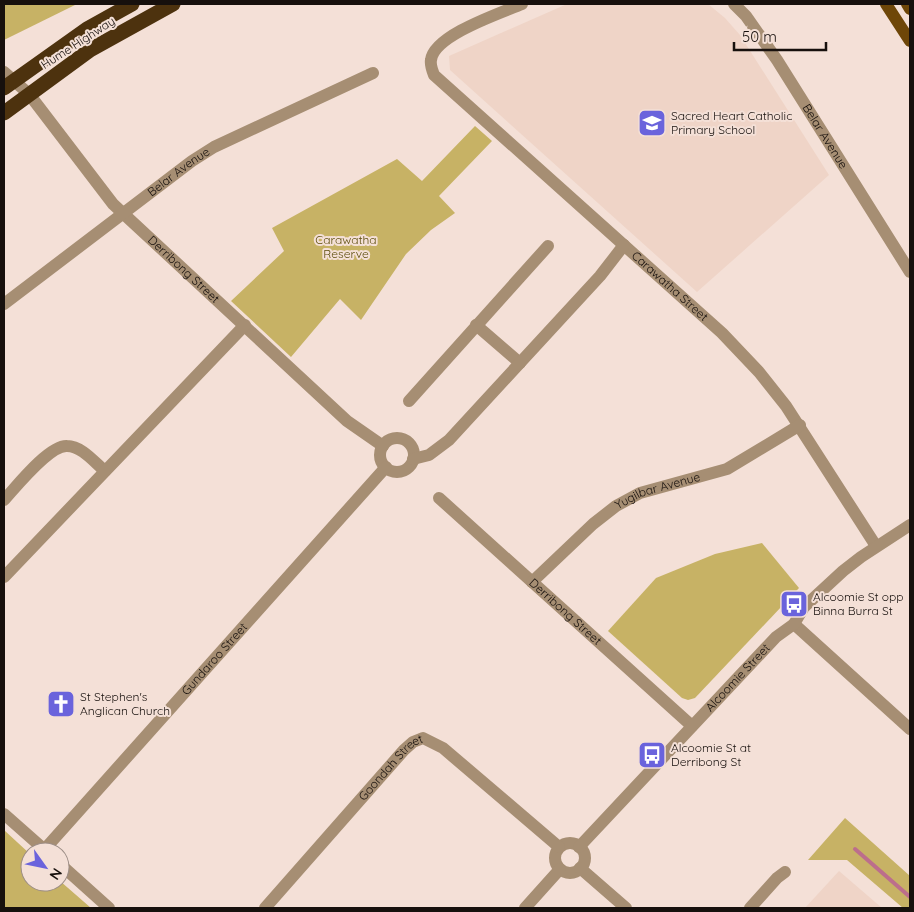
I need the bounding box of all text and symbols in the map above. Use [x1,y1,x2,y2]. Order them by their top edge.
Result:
street label: Hume Highway [38,13,118,72]
scale bar [734,20,826,52]
text: 50 m [742,27,777,46]
street label: Belar Avenue [799,101,851,171]
school or university icon: Sacred Heart Catholic Primary School [637,108,667,138]
place label: Sacred Heart Catholic Primary School [671,108,792,137]
street label: Belar Avenue [144,144,212,199]
street label: Derribong Street [145,232,223,306]
park label: Carawatha Reserve [315,232,377,261]
street label: Carawatha Street [629,248,711,324]
street label: Yugilbar Avenue [612,469,702,512]
street label: Derribong Street [526,575,605,648]
bus stop icon: Alcoomie St opp Binna Burra St [779,589,809,619]
place label: Alcoomie St opp Binna Burra St [813,589,904,618]
street label: Gundaroo Street [178,620,250,698]
street label: Alcoomie Street [702,640,773,715]
church icon: St Stephen's Anglican Church [46,689,76,719]
place label: St Stephen's Anglican Church [80,689,170,718]
street label: Goondah Street [355,731,425,803]
bus stop icon: Alcoomie St at Derribong St [637,740,667,770]
place label: Alcoomie St at Derribong St [671,740,751,769]
north arrow [20,842,70,892]
text: N [46,865,66,883]

